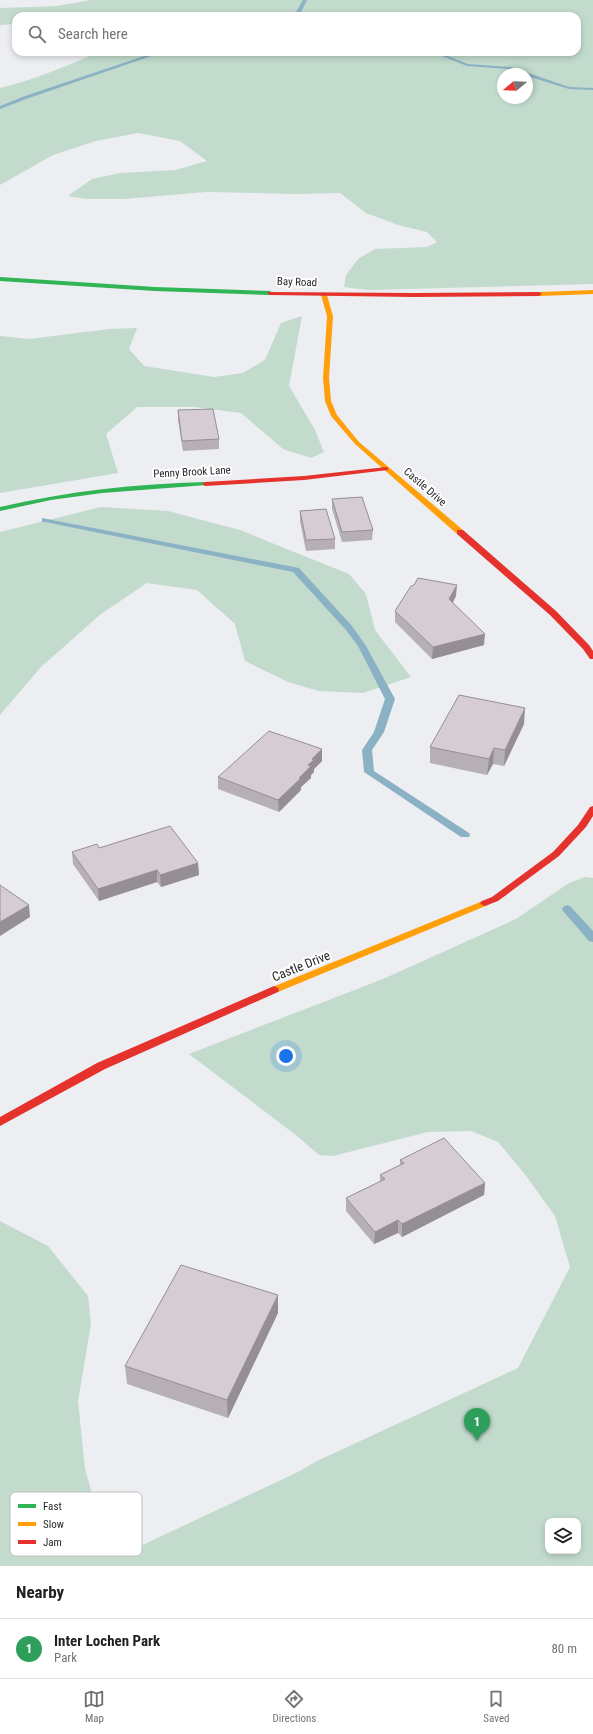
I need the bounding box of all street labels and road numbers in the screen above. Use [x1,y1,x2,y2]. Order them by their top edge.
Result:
street label: Bay Road [277,275,317,289]
street label: Penny Brook Lane [153,463,231,481]
street label: Castle Drive [401,465,449,509]
street label: Castle Drive [270,948,332,984]

